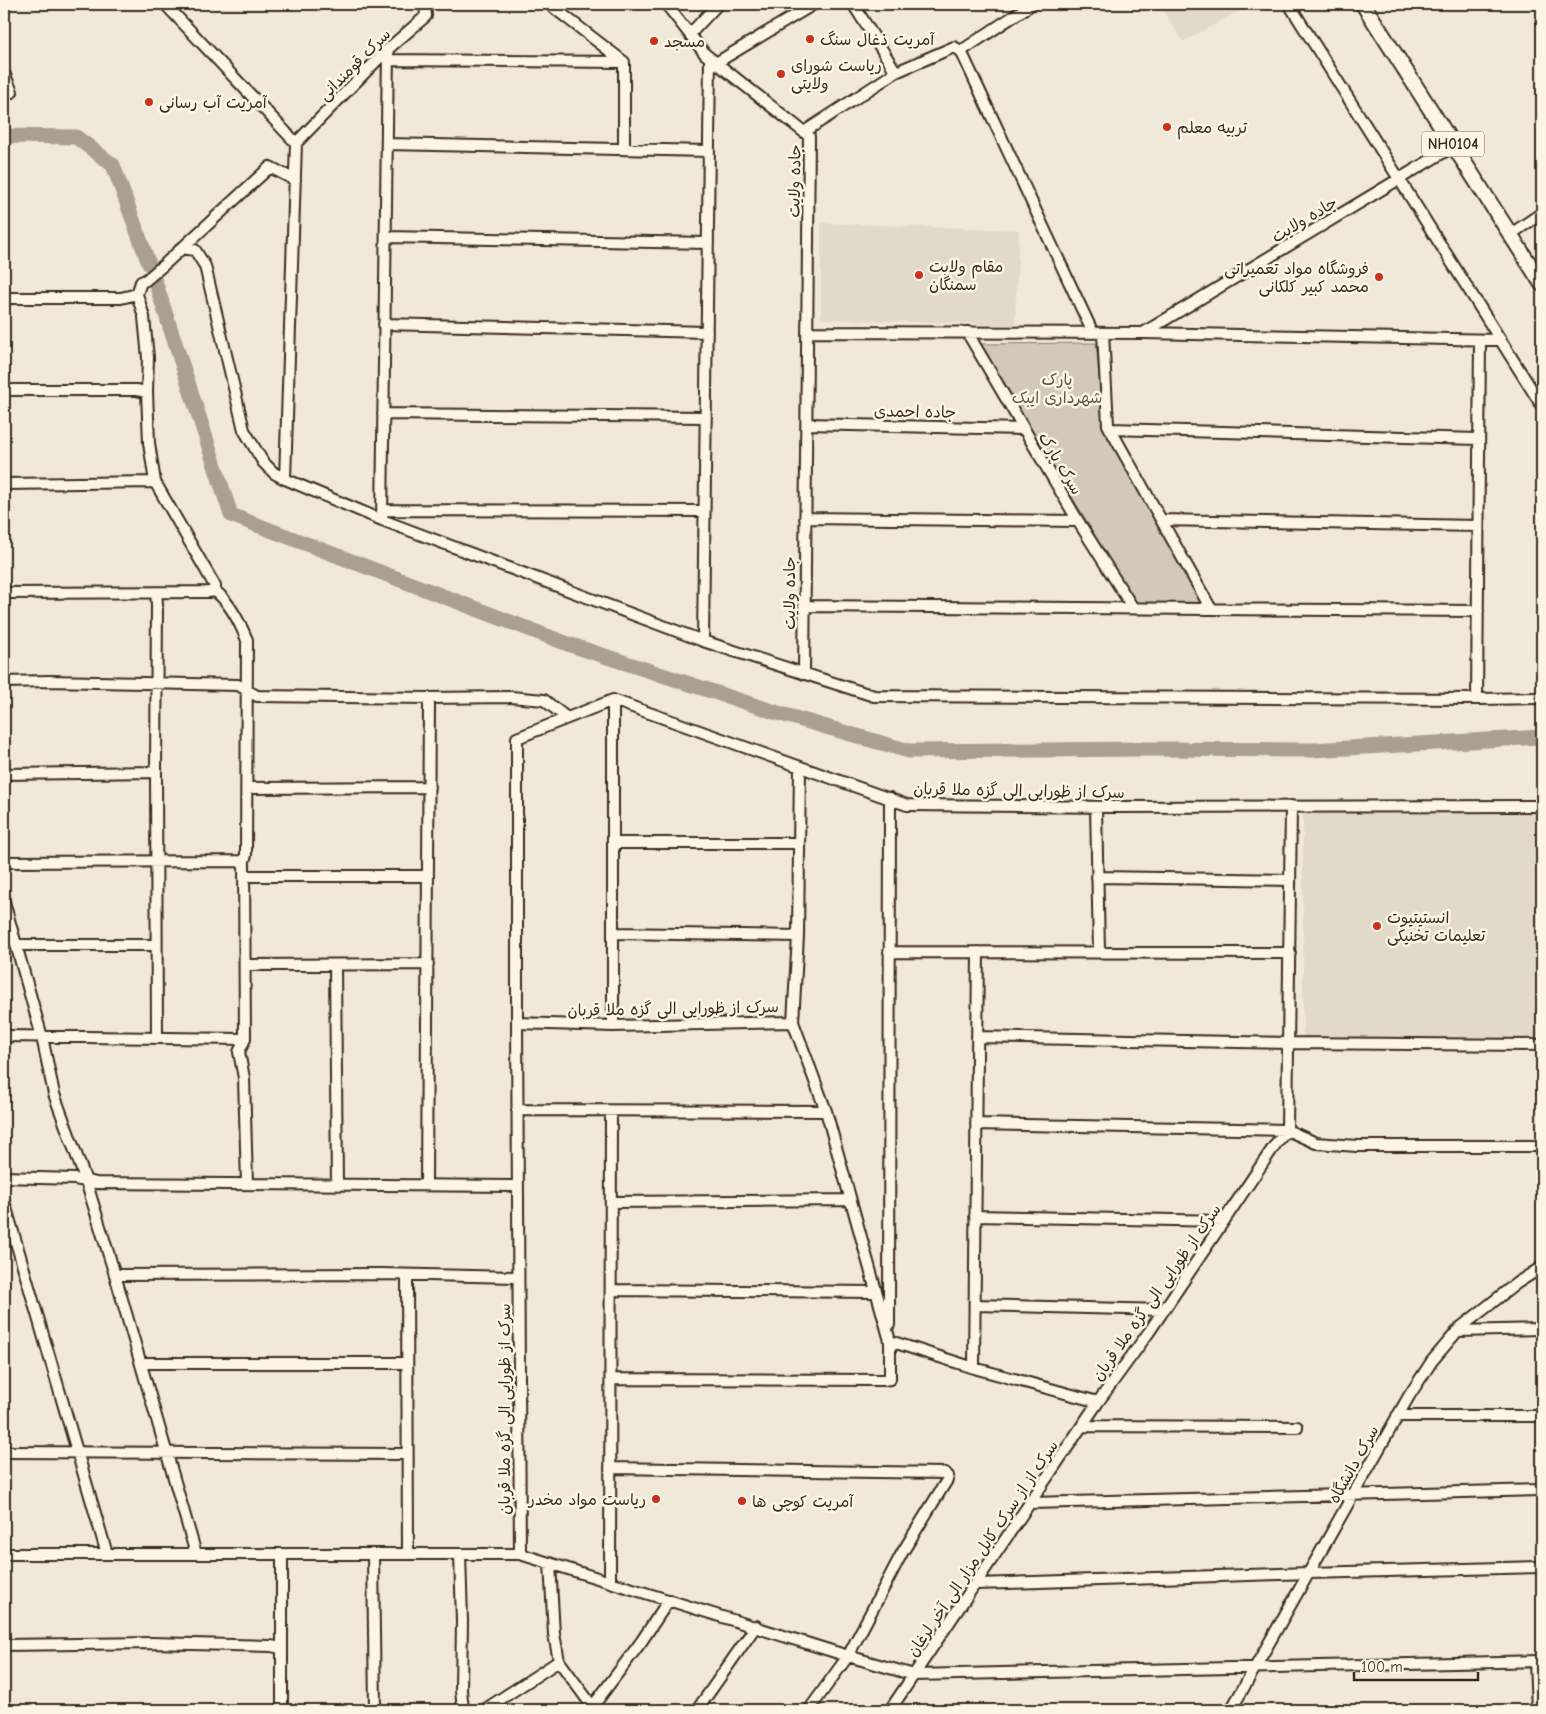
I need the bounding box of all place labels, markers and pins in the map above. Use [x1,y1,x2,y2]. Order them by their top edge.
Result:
place label: آمریت ذغال سنگ [820,30,935,49]
place label: مسجد [664,33,705,51]
marker: آمریت ذغال سنگ [804,33,816,45]
marker: مسجد [648,35,660,47]
place label: ریاست شورای ولایتی [791,57,882,94]
marker: ریاست شورای ولایتی [775,68,787,80]
place label: آمریت آب رسانی [159,94,268,113]
marker: آمریت آب رسانی [143,96,155,108]
place label: تربیه معلم [1177,119,1247,140]
marker: تربیه معلم [1161,121,1173,133]
place label: مقام ولایت سمنگان [929,258,1003,294]
place label: فروشگاه مواد تعمیراتی محمد کبیر کلکانی [1224,259,1369,297]
marker: مقام ولایت سمنگان [913,269,925,281]
marker: فروشگاه مواد تعمیراتی محمد کبیر کلکانی [1373,271,1385,283]
place label: انستیتیوت تعلیمات تخنیکی [1387,909,1486,946]
marker: انستیتیوت تعلیمات تخنیکی [1371,920,1383,932]
place label: ریاست مواد مخدر [527,1491,646,1510]
marker: ریاست مواد مخدر [650,1493,662,1505]
place label: آمریت کوچی ها [752,1493,854,1512]
marker: آمریت کوچی ها [736,1495,748,1507]

